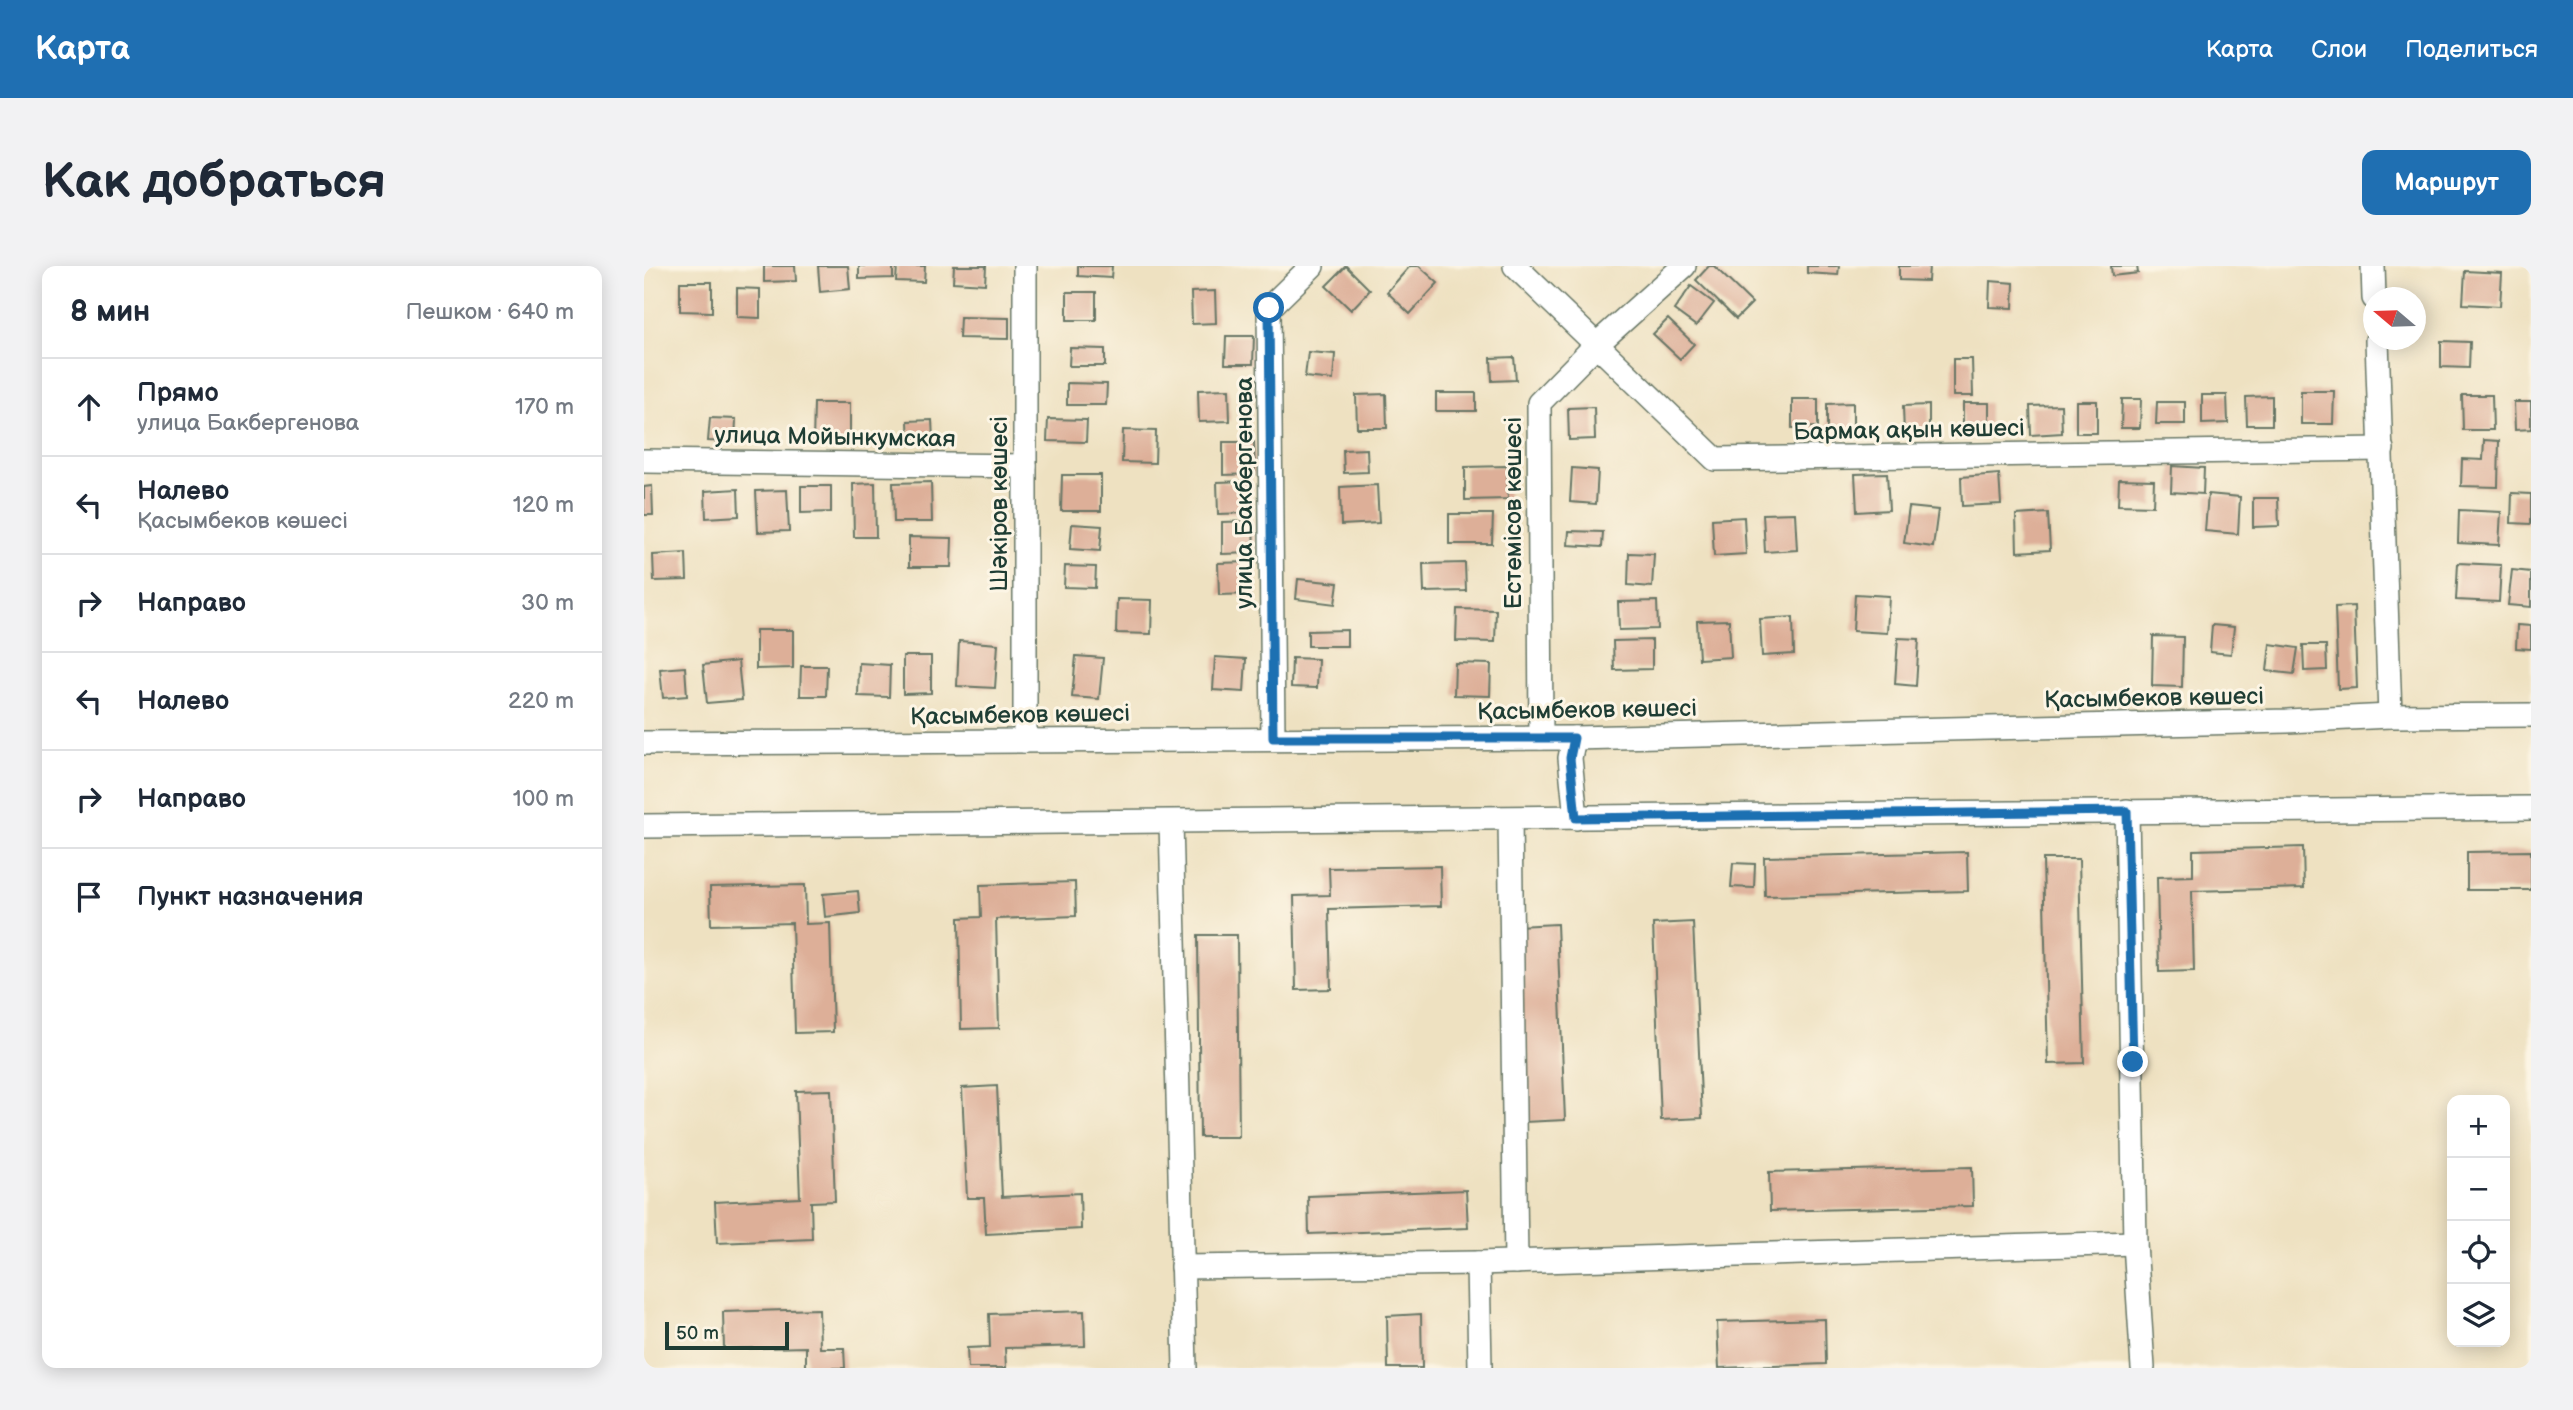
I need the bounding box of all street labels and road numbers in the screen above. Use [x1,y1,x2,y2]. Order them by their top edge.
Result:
street label: улица Бакбергенова [1230,377,1259,609]
street label: Бармақ ақын көшесі [1793,413,2025,447]
street label: Шәкіров көшесі [985,416,1014,592]
street label: Естемісов көшесі [1499,417,1528,609]
street label: улица Мойынкумская [714,420,956,454]
street label: Қасымбеков көшесі [2044,682,2264,714]
street label: Қасымбеков көшесі [1477,694,1697,726]
street label: Қасымбеков көшесі [910,699,1130,731]

